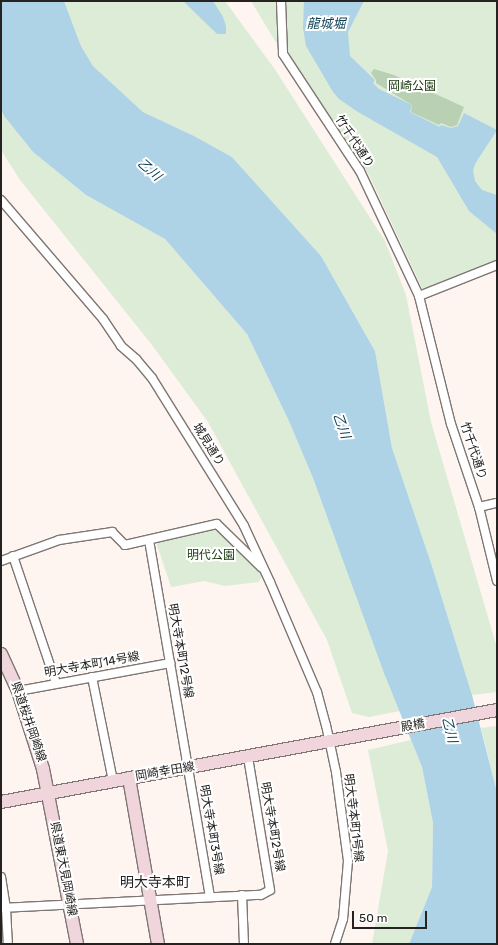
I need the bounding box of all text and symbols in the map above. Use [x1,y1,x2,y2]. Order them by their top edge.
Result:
water label: 龍城堀 [307,16,345,32]
park label: 岡崎公園 [388,80,436,94]
street label: 竹千代通り [332,113,376,171]
water label: 乙川 [134,156,164,184]
water label: 乙川 [329,411,353,441]
street label: 竹千代通り [457,420,489,482]
street label: 城見通り [189,421,227,469]
park label: 明代公園 [187,549,235,563]
street label: 明大寺本町12号線 [165,602,195,700]
street label: 明大寺本町14号線 [43,650,141,680]
street label: 県道桜井岡崎線 [8,680,48,764]
water label: 乙川 [438,715,460,745]
street label: 殿橋 [400,717,426,735]
street label: 岡崎幸田線 [134,760,196,784]
street label: 明大寺本町1号線 [340,773,366,863]
street label: 明大寺本町2号線 [257,781,287,873]
street label: 明大寺本町3号線 [196,784,226,876]
street label: 県道東大見岡崎線 [47,821,79,917]
district label: 明大寺本町 [120,875,190,891]
scale bar [354,903,429,929]
text: 50 m [359,911,387,925]

